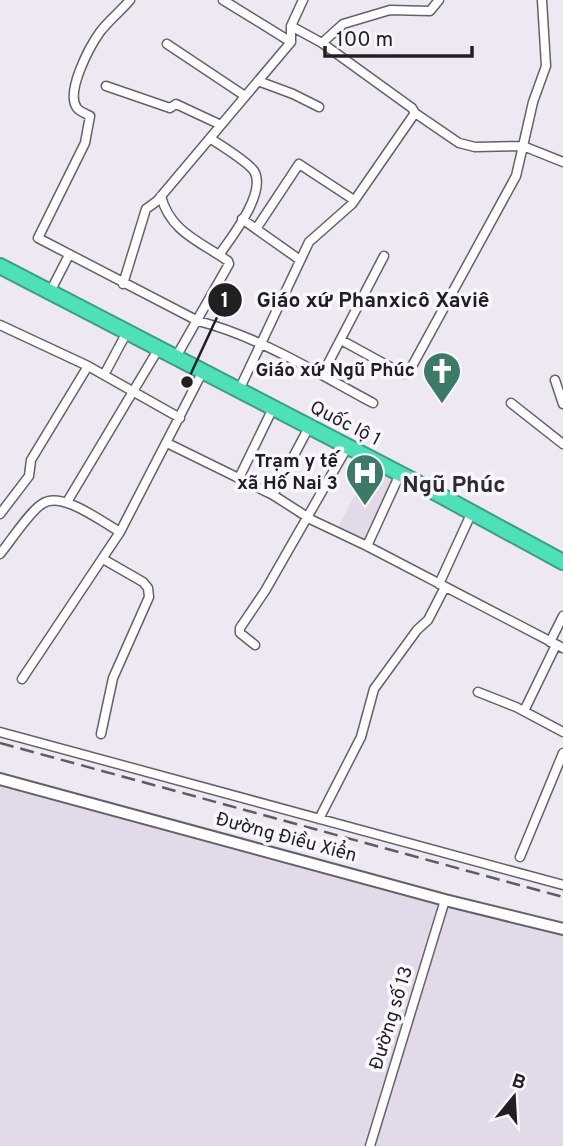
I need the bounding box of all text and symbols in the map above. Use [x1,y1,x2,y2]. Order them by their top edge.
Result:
scale bar [325,14,472,58]
text: 100 m [336,27,393,54]
callout: Giáo xứ Phanxicô Xaviê [207,279,503,321]
text: 1 [221,288,229,315]
text: Giáo xứ Phanxicô Xaviê [256,288,490,315]
church icon: Giáo xứ Ngũ Phúc [421,350,463,405]
place label: Giáo xứ Ngũ Phúc [255,359,415,383]
street label: Quốc lộ 1 [305,396,385,452]
place label: Trạm y tế xã Hố Nai 3 [237,450,341,496]
hospital icon: Trạm y tế xã Hố Nai 3 [344,452,386,507]
district label: Ngũ Phúc [402,472,506,501]
street label: Đường Điều Xiển [213,805,360,868]
street label: Đường số 13 [365,963,419,1073]
north arrow [479,1062,549,1132]
text: B [509,1069,529,1096]

